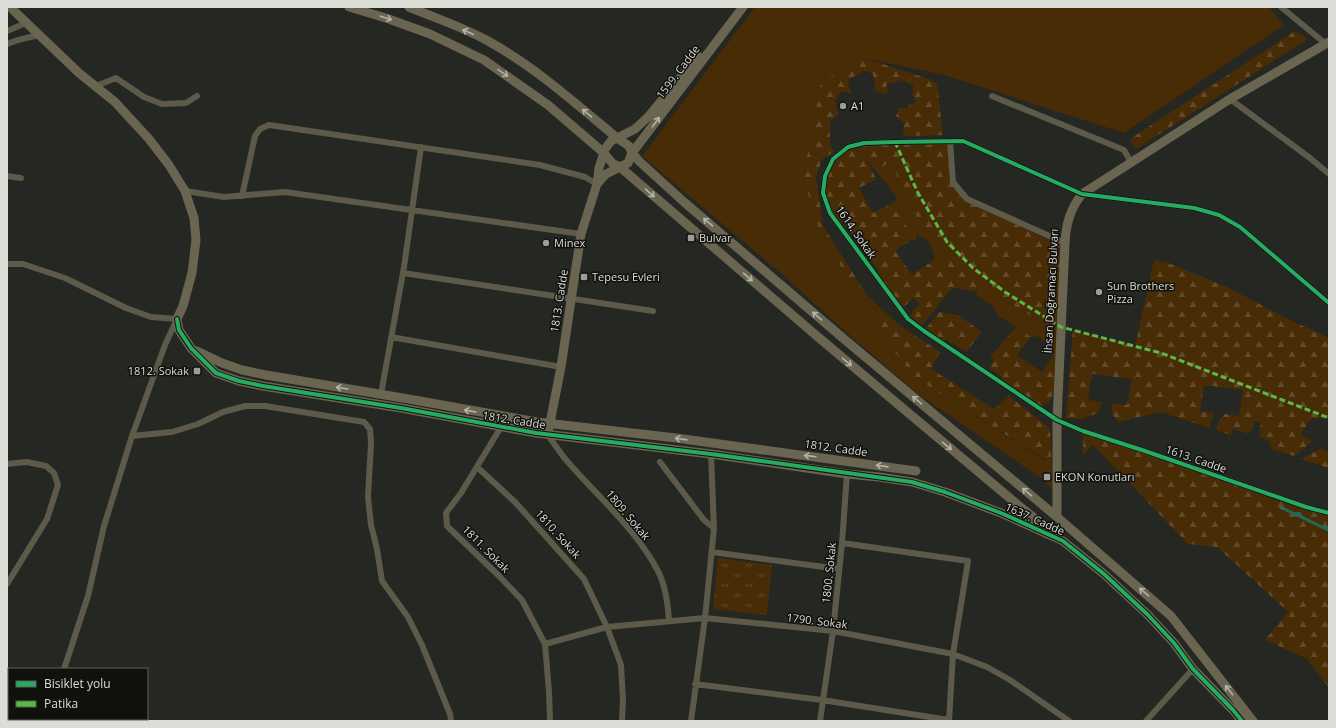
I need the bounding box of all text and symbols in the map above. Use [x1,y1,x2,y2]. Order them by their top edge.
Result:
one-way arrow [380,15,393,22]
one-way arrow [463,28,475,35]
street label: 1599. Cadde [652,42,703,102]
one-way arrow [498,69,509,77]
place label: A1 [851,98,864,113]
marker: A1 [838,101,848,111]
one-way arrow [581,108,592,117]
one-way arrow [652,116,660,127]
one-way arrow [645,188,655,197]
street label: 1614. Sokak [833,202,880,261]
one-way arrow [703,217,713,226]
street label: İhsan Doğramacı Bulvarı [1040,228,1061,354]
place label: Bulvar [699,230,732,245]
marker: Bulvar [686,233,696,243]
place label: Minex [554,235,586,250]
marker: Minex [541,238,551,248]
street label: 1813. Cadde [546,268,571,334]
place label: Tepesu Evleri [592,269,660,284]
marker: Tepesu Evleri [579,272,589,282]
one-way arrow [743,273,754,282]
place label: Sun Brothers Pizza [1107,278,1174,306]
marker: Sun Brothers Pizza [1094,287,1104,297]
one-way arrow [812,311,823,320]
one-way arrow [842,357,853,366]
place label: 1812. Sokak [128,363,189,378]
marker: 1812. Sokak [192,366,202,376]
one-way arrow [336,384,349,392]
one-way arrow [911,395,922,404]
one-way arrow [464,406,477,414]
street label: 1812. Cadde [481,407,547,432]
one-way arrow [675,435,688,443]
street label: 1812. Cadde [804,436,869,459]
one-way arrow [941,441,952,450]
street label: 1613. Cadde [1164,441,1229,476]
one-way arrow [804,452,817,460]
one-way arrow [876,462,889,470]
place label: EKON Konutları [1055,469,1134,484]
marker: EKON Konutları [1042,472,1052,482]
street label: 1809. Sokak [603,486,654,543]
one-way arrow [1022,487,1033,496]
street label: 1637. Cadde [1003,499,1067,538]
street label: 1810. Sokak [532,506,585,562]
street label: 1811. Sokak [459,522,513,576]
street label: 1800. Sokak [818,542,839,604]
one-way arrow [1139,588,1149,597]
street label: 1790. Sokak [786,609,849,632]
legend [8,668,148,720]
text: Bisiklet yolu [44,675,111,692]
one-way arrow [1224,685,1233,696]
text: Patika [44,695,78,712]

